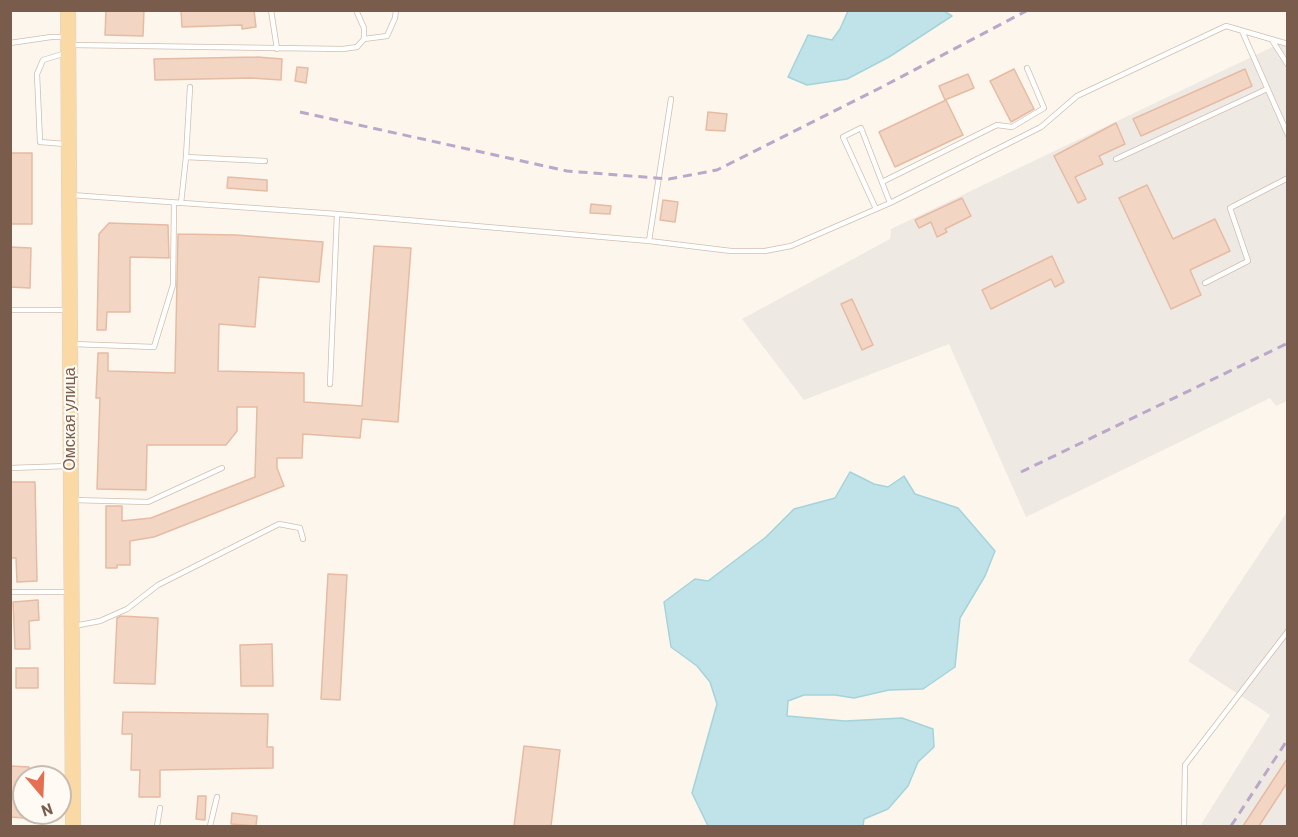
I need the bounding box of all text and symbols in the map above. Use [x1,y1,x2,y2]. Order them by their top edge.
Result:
street label: Омская улица [60,367,80,471]
north arrow [12,765,72,825]
text: N [39,800,56,821]

